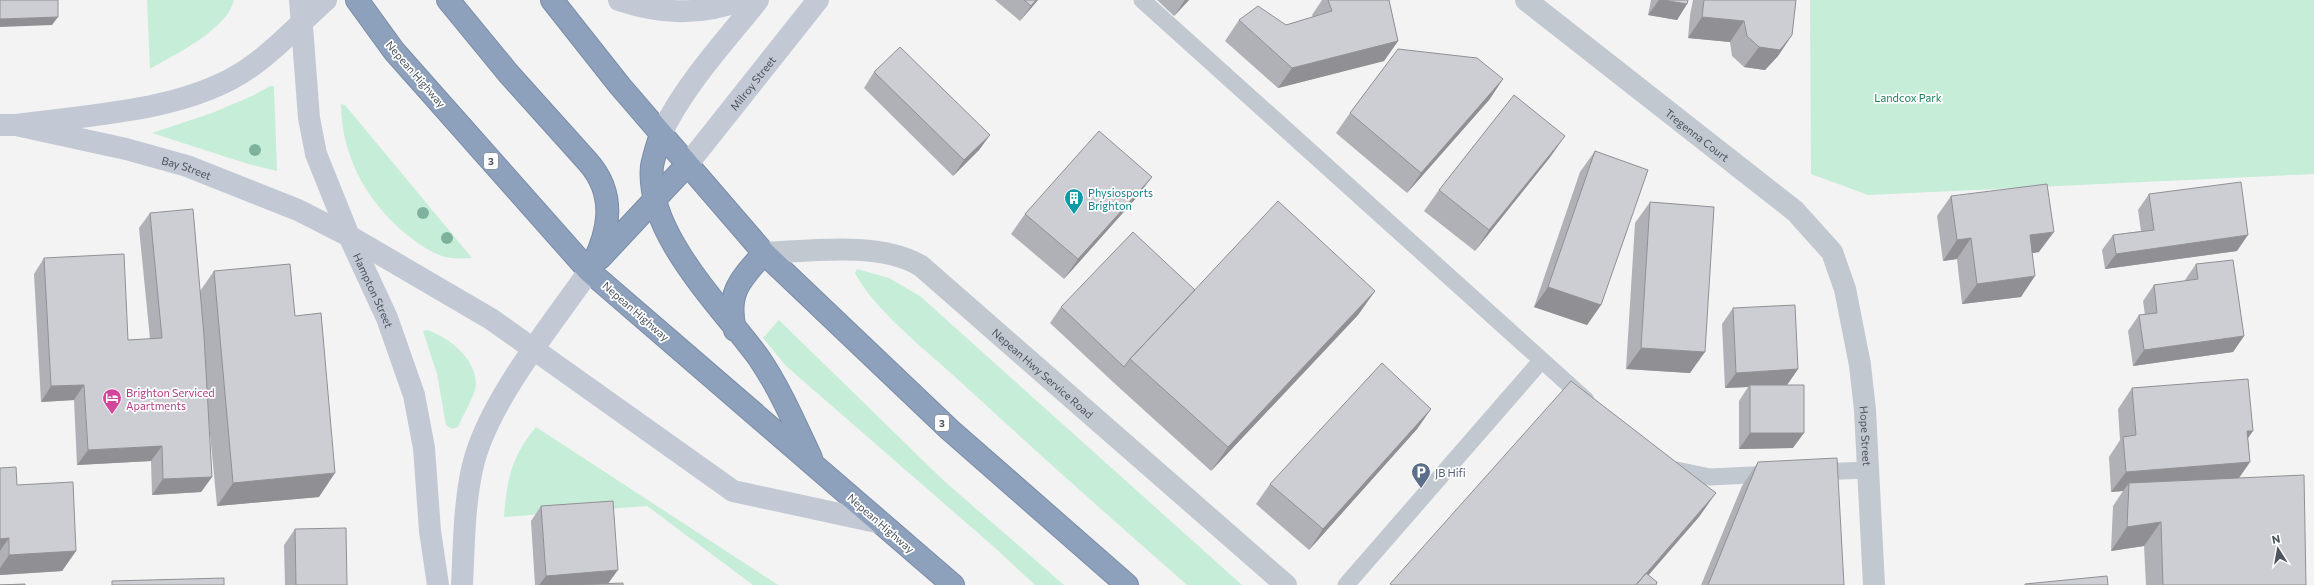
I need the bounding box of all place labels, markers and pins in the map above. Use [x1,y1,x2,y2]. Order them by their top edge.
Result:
place label: Physiosports Brighton [1088,186,1153,212]
building icon: Physiosports Brighton [1063,187,1085,215]
place label: Brighton Serviced Apartments [126,386,215,412]
hotel icon: Brighton Serviced Apartments [101,387,123,415]
parking icon: JB Hifi [1410,461,1432,489]
place label: JB Hifi [1435,466,1466,480]

